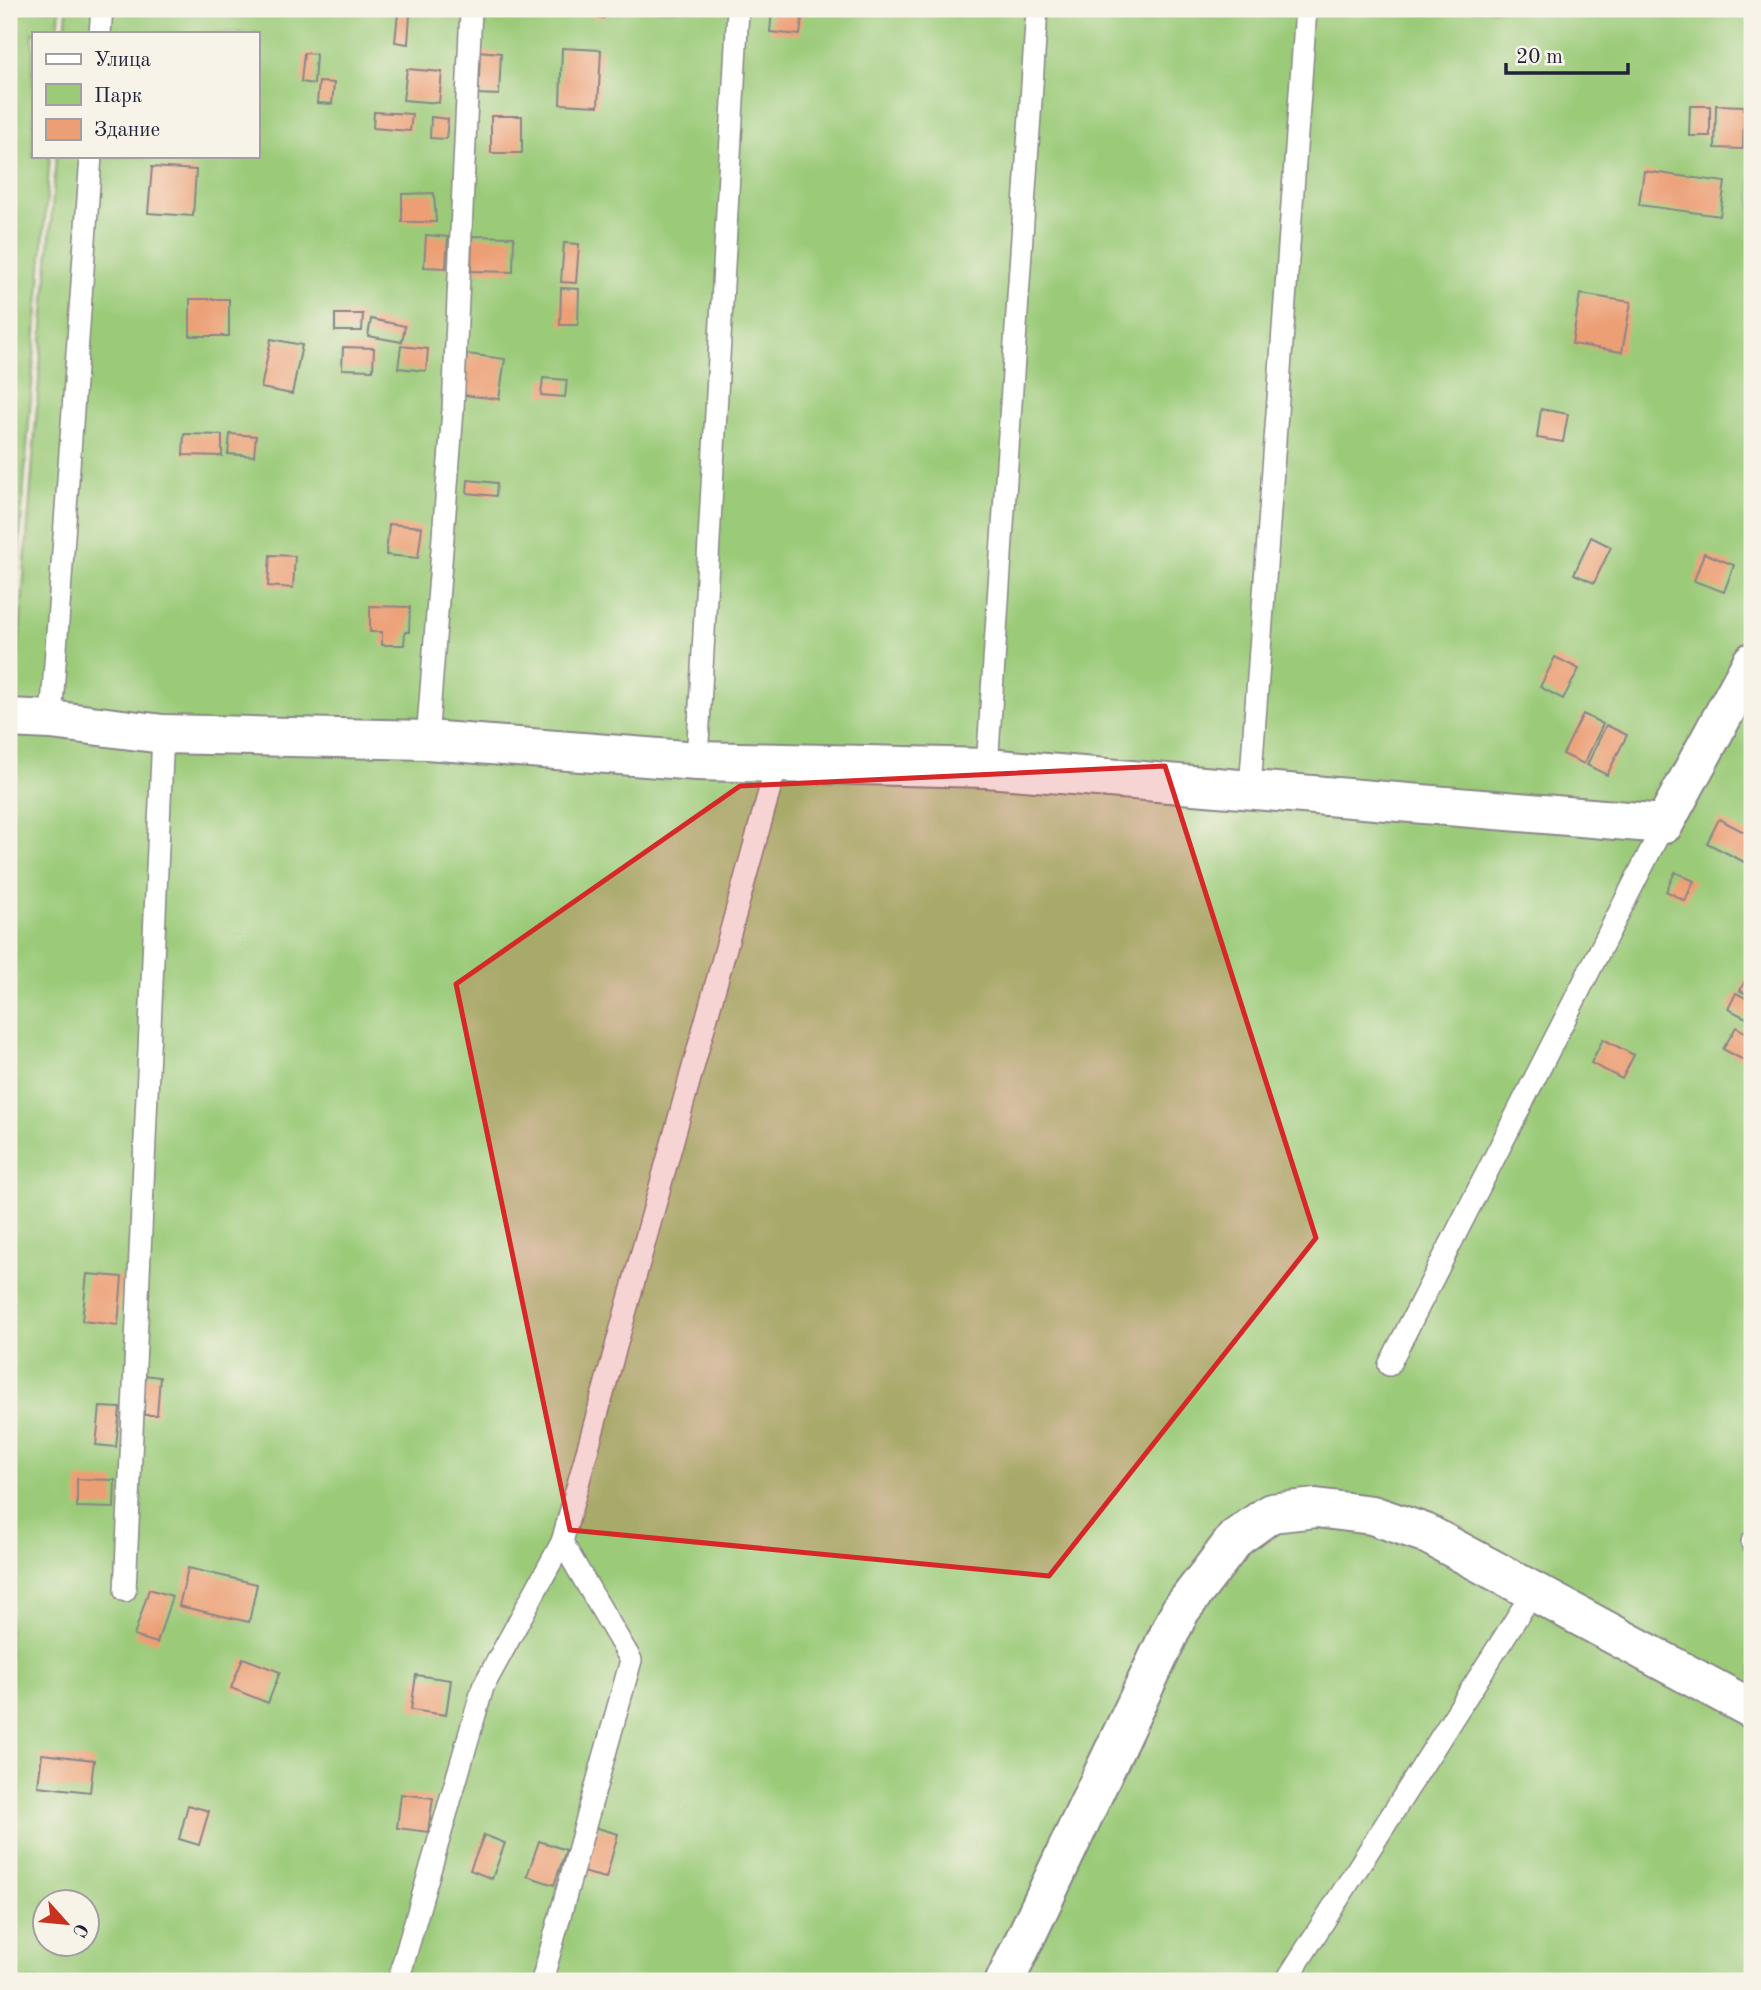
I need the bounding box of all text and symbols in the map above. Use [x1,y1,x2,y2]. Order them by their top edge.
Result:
legend [32,32,259,158]
scale bar [1506,32,1628,76]
text: 20 m [1516,47,1563,68]
text: Улица [94,50,151,71]
text: Парк [94,86,143,107]
text: Здание [94,120,160,141]
north arrow [32,1888,102,1958]
text: С [68,1920,90,1939]

